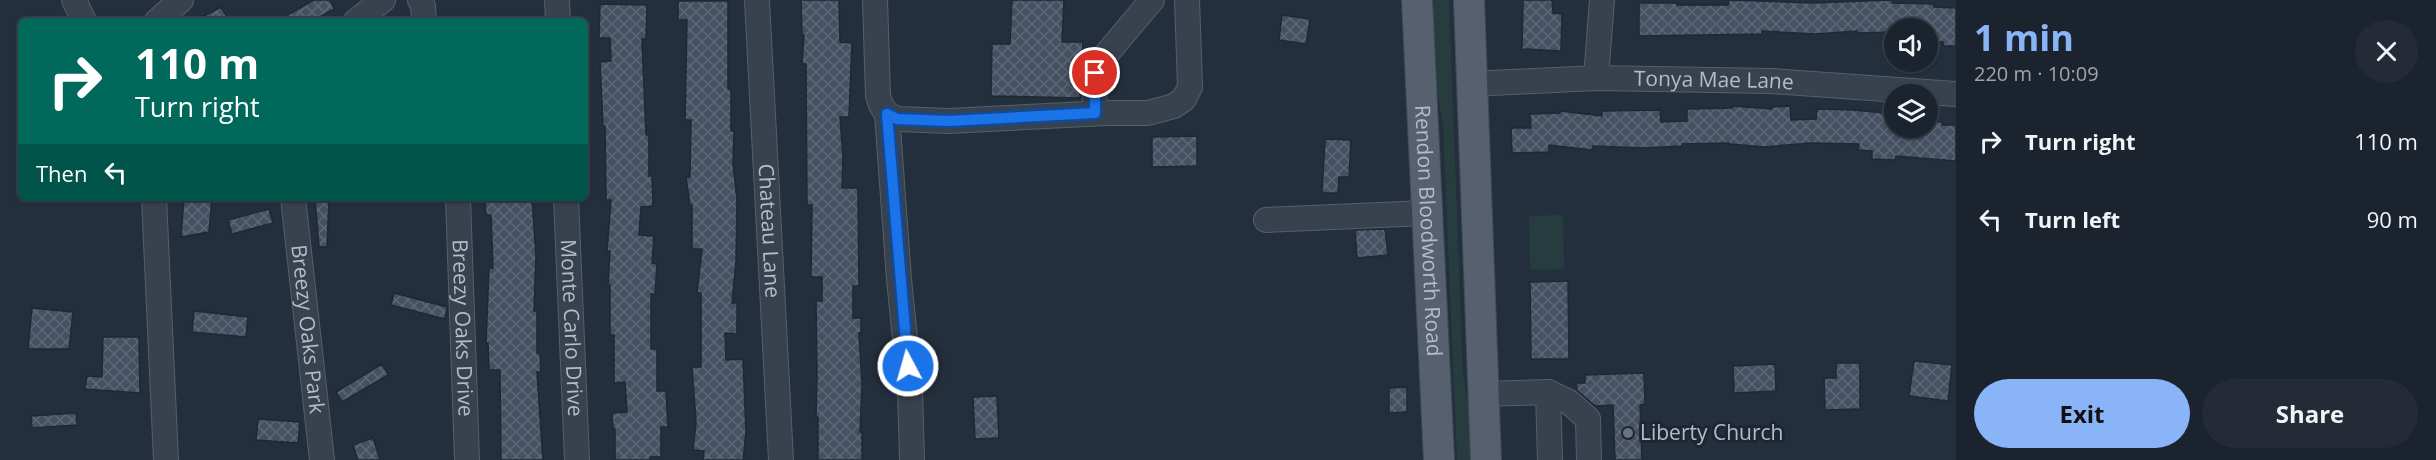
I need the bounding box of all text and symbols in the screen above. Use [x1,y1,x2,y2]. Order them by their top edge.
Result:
text: 1 min [1974,13,2074,62]
map controls [1884,18,1938,138]
button: sound [1884,18,1938,72]
button: close [2355,20,2418,83]
text: 110 m [135,34,259,91]
icon: right [36,42,114,120]
pin [1069,47,1120,98]
icon: arrive [1078,56,1111,89]
text: 220 m · 10:09 [1974,60,2099,87]
street label: Tonya Mae Lane [1634,64,1795,96]
button: layers [1884,84,1938,138]
text: Turn right [135,88,260,125]
street label: Rendon Bloodworth Road [1409,104,1449,357]
icon: right [1974,125,2007,158]
text: Turn right [2025,126,2136,156]
text: 110 m [2354,126,2418,156]
icon: left [99,156,132,189]
text: Then [36,158,87,188]
street label: Chateau Lane [753,163,788,298]
icon: left [1974,203,2007,236]
text: Turn left [2025,204,2120,234]
text: 90 m [2367,204,2418,234]
street label: Breezy Oaks Drive [446,239,481,417]
street label: Monte Carlo Drive [555,239,590,417]
street label: Breezy Oaks Park [285,243,332,415]
position arrow [876,334,940,398]
button: Exit [1974,379,2190,448]
button: Share [2202,379,2418,448]
place label: Liberty Church [1640,418,1783,446]
marker: Liberty Church [1621,426,1635,440]

